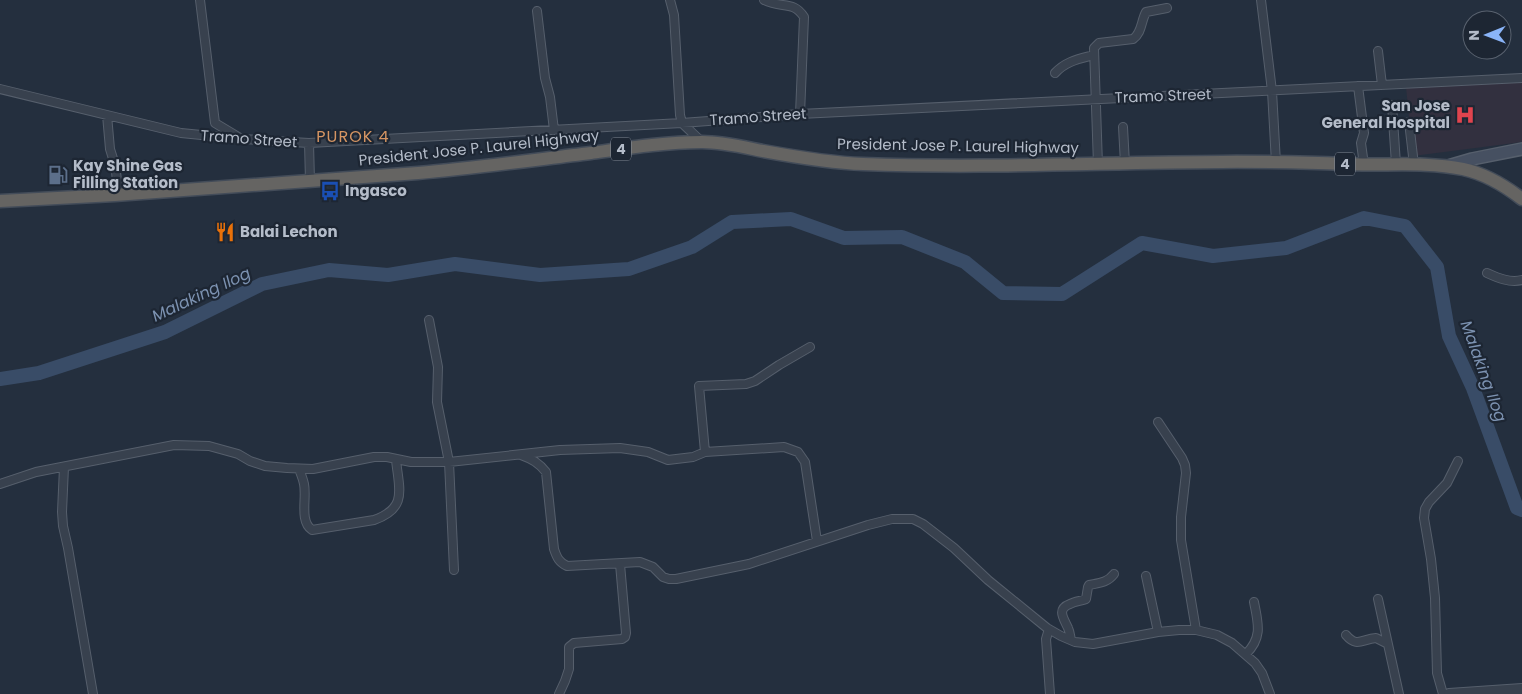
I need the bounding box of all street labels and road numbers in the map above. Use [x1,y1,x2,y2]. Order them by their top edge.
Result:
street label: Tramo Street [1114,83,1212,108]
street label: Tramo Street [709,103,807,130]
street label: President Jose P. Laurel Highway [358,124,601,171]
street label: Tramo Street [200,125,298,152]
street label: President Jose P. Laurel Highway [837,133,1080,158]
road number: 4 [611,138,631,160]
road number: 4 [1335,152,1355,175]

